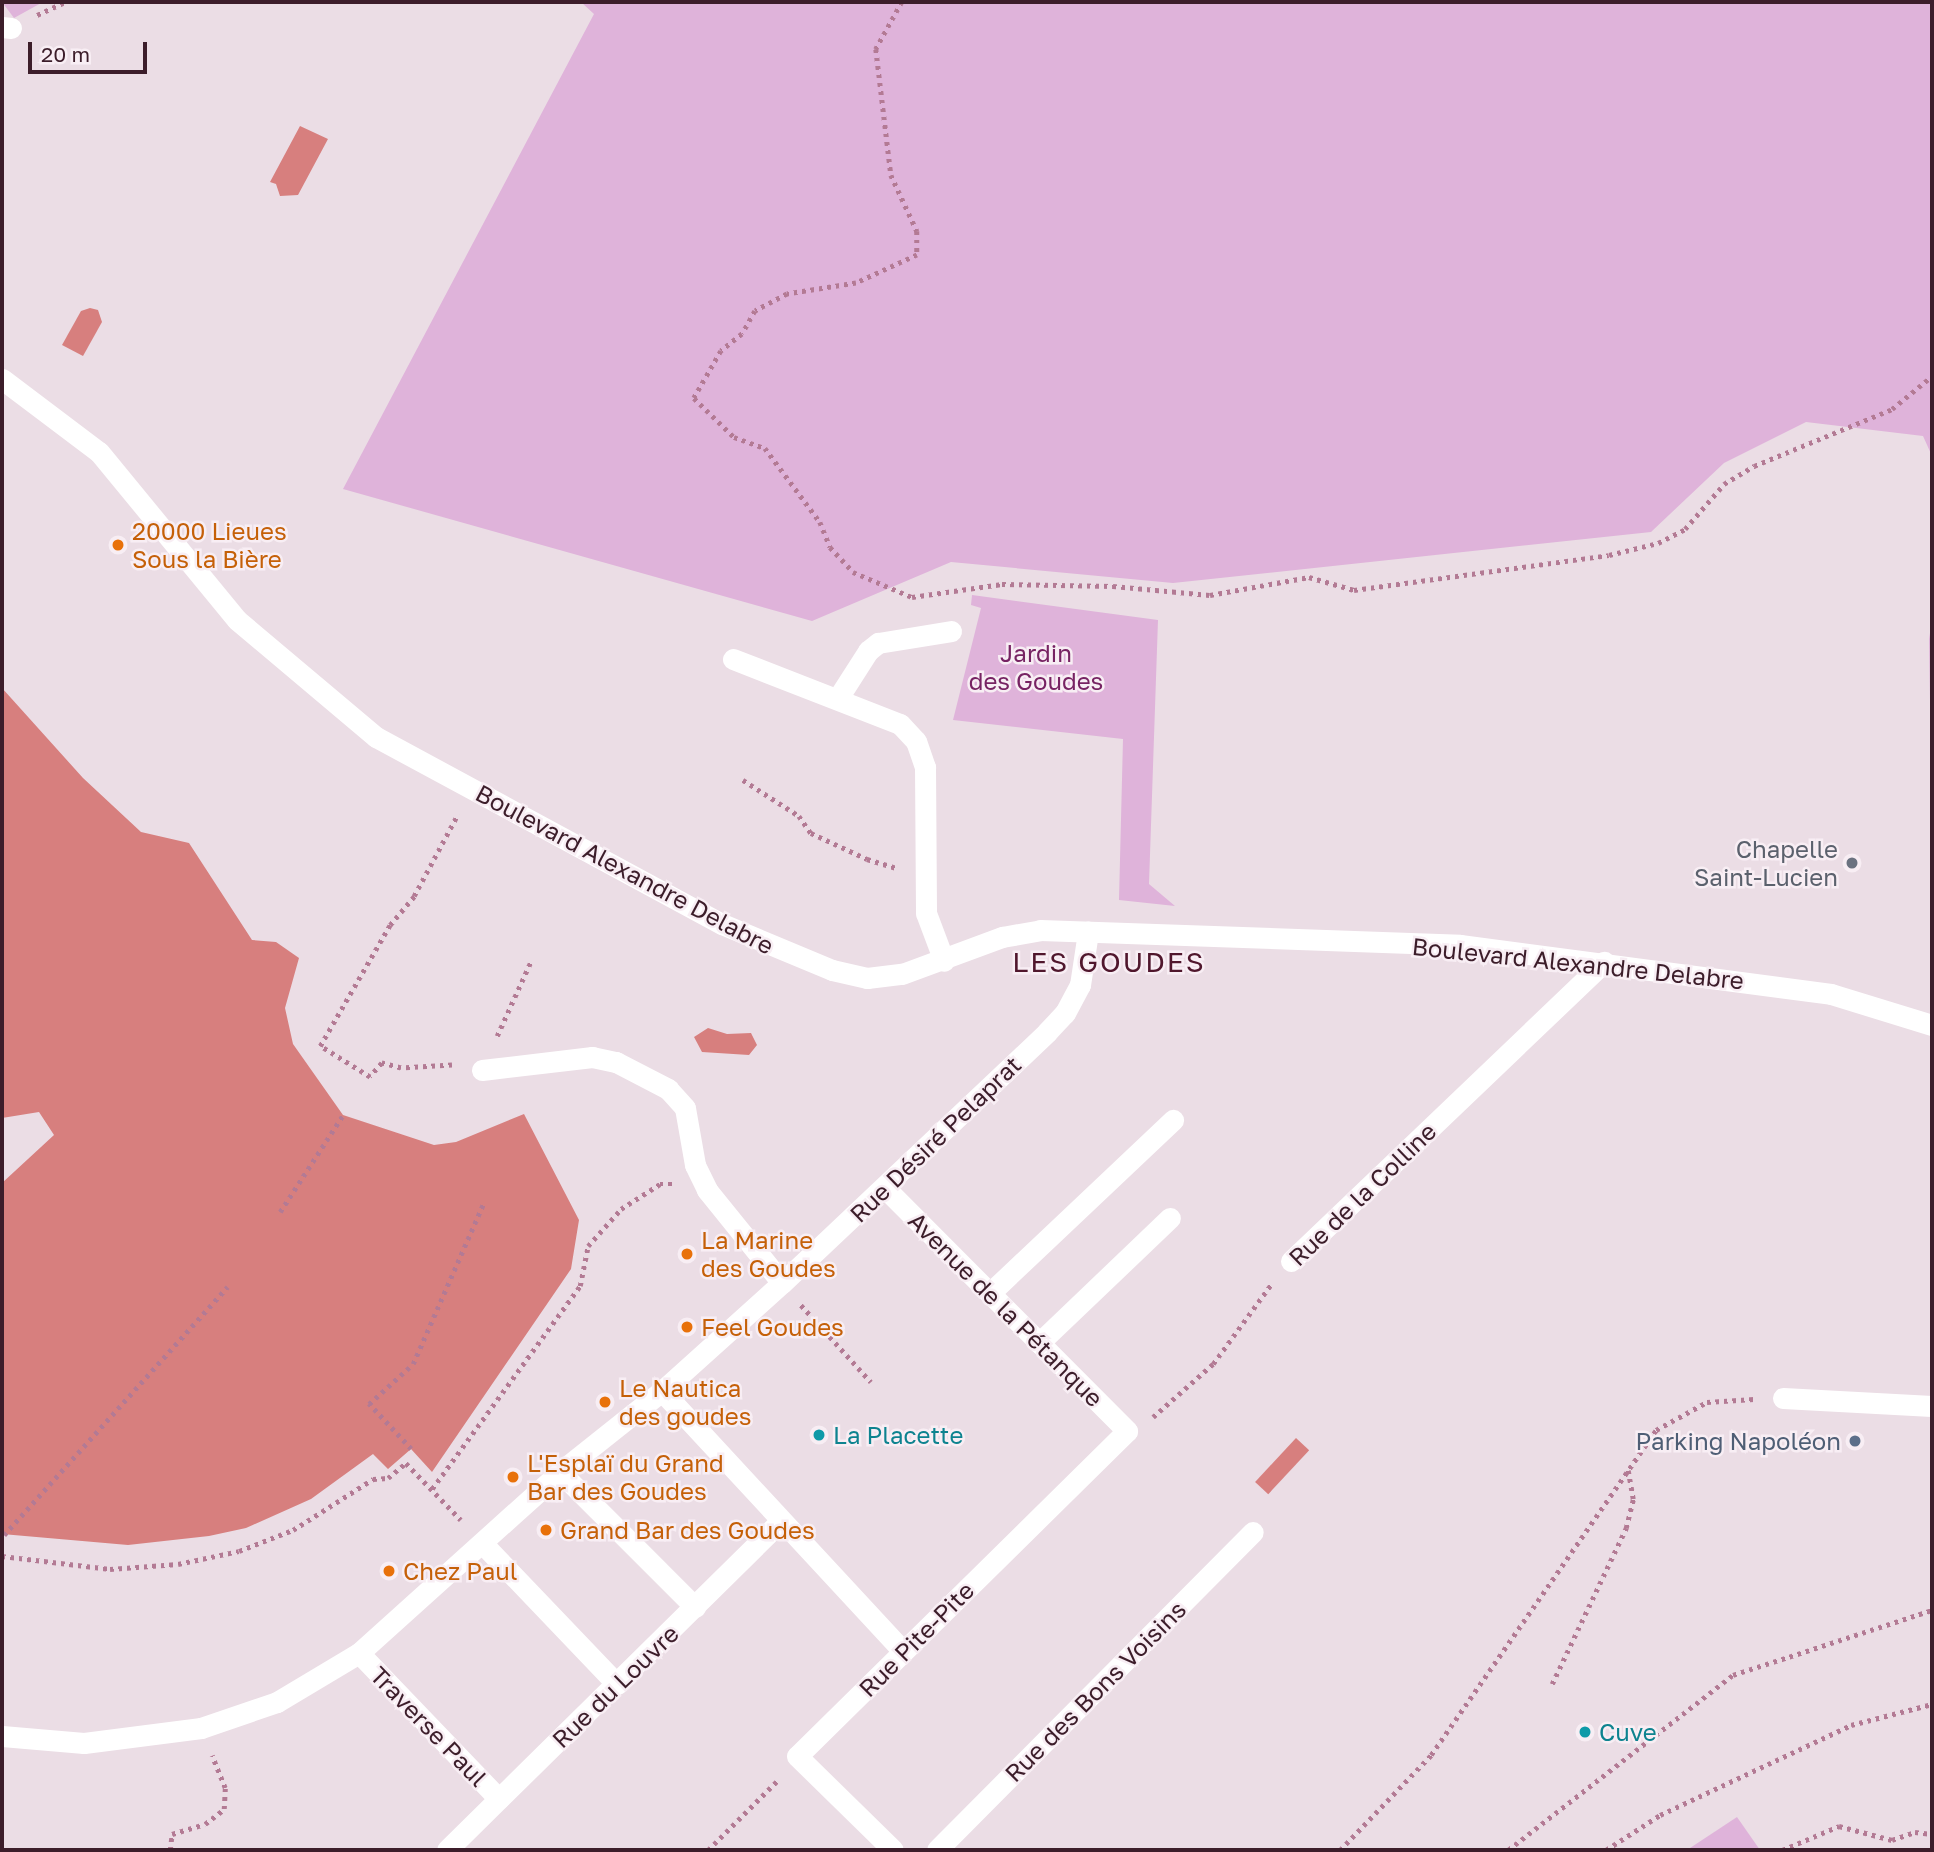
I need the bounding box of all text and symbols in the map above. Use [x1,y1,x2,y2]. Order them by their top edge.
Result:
scale bar [32,28,150,72]
text: 20 m [41,41,90,67]
place label: 20000 Lieues Sous la Bière [132,517,287,573]
marker: 20000 Lieues Sous la Bière [110,537,126,553]
park label: Jardin des Goudes [969,639,1103,695]
street label: Boulevard Alexandre Delabre [471,778,779,960]
place label: Chapelle Saint-Lucien [1694,835,1838,891]
marker: Chapelle Saint-Lucien [1844,855,1860,871]
street label: Boulevard Alexandre Delabre [1411,931,1745,995]
district label: LES GOUDES [1014,945,1204,979]
street label: Rue Désiré Pelaprat [843,1050,1027,1228]
street label: Rue de la Colline [1282,1116,1442,1272]
street label: Avenue de la Pétanque [903,1206,1109,1412]
place label: La Marine des Goudes [701,1226,836,1282]
marker: La Marine des Goudes [679,1246,695,1262]
place label: Feel Goudes [701,1313,844,1341]
marker: Feel Goudes [679,1319,695,1335]
place label: Le Nautica des goudes [619,1374,751,1430]
marker: Le Nautica des goudes [597,1394,613,1410]
place label: La Placette [833,1421,963,1449]
marker: La Placette [811,1427,827,1443]
place label: Parking Napoléon [1636,1427,1841,1455]
marker: Parking Napoléon [1847,1433,1863,1449]
place label: L'Esplaï du Grand Bar des Goudes [527,1449,724,1505]
marker: L'Esplaï du Grand Bar des Goudes [505,1469,521,1485]
place label: Grand Bar des Goudes [560,1516,815,1544]
marker: Grand Bar des Goudes [538,1522,554,1538]
place label: Chez Paul [403,1557,517,1585]
marker: Chez Paul [381,1563,397,1579]
street label: Rue Pite-Pite [853,1576,979,1702]
street label: Rue des Bons Voisins [999,1595,1191,1787]
street label: Rue du Louvre [546,1619,684,1753]
street label: Traverse Paul [365,1660,493,1792]
place label: Cuve [1599,1718,1657,1746]
marker: Cuve [1577,1724,1593,1740]

